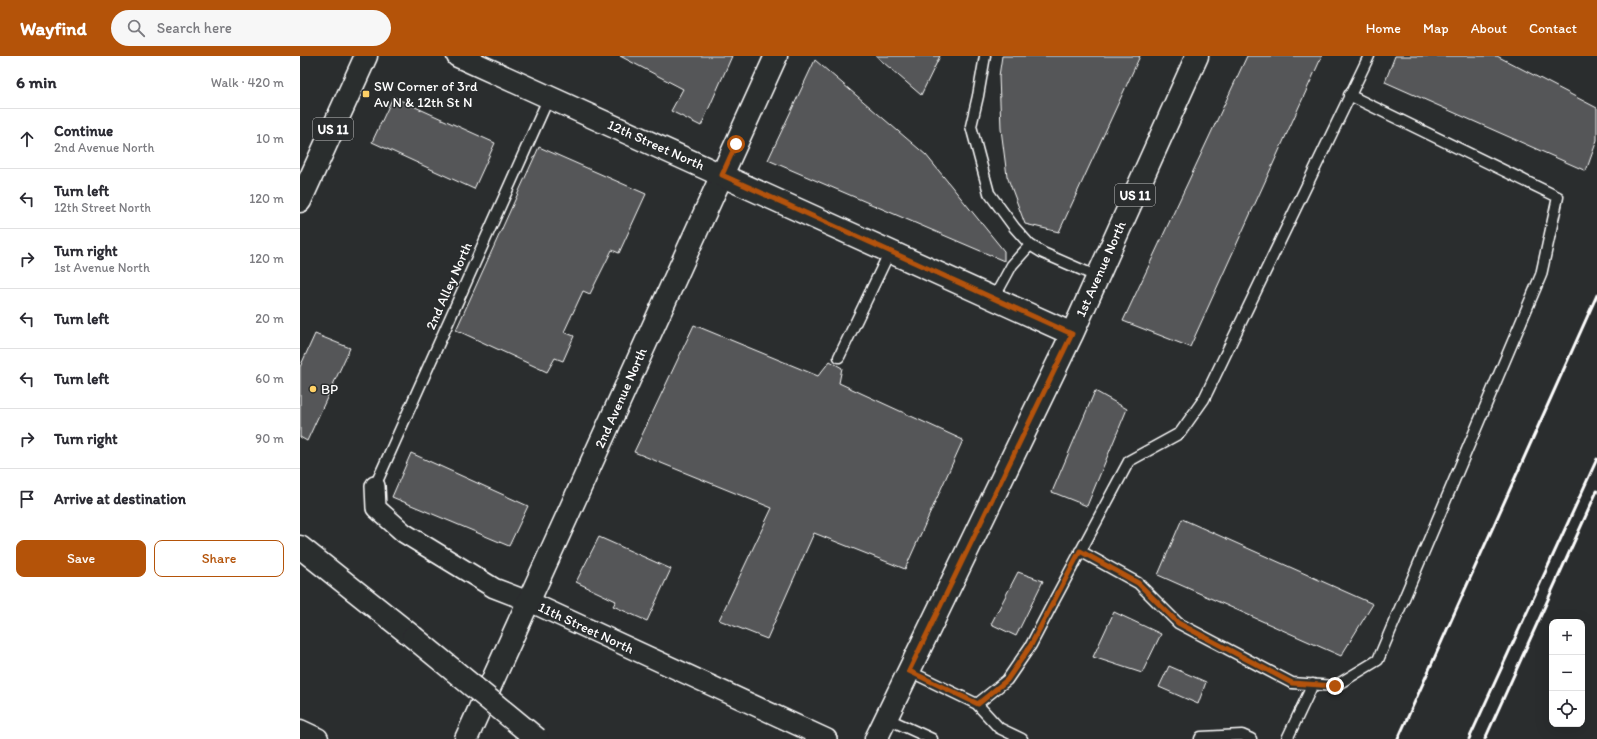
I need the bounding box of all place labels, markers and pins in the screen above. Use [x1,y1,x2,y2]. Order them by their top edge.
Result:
place label: SW Corner of 3rd Av N & 12th St N [374,78,478,111]
marker: SW Corner of 3rd Av N & 12th St N [361,89,371,99]
place label: BP [321,381,338,398]
marker: BP [308,384,318,394]

